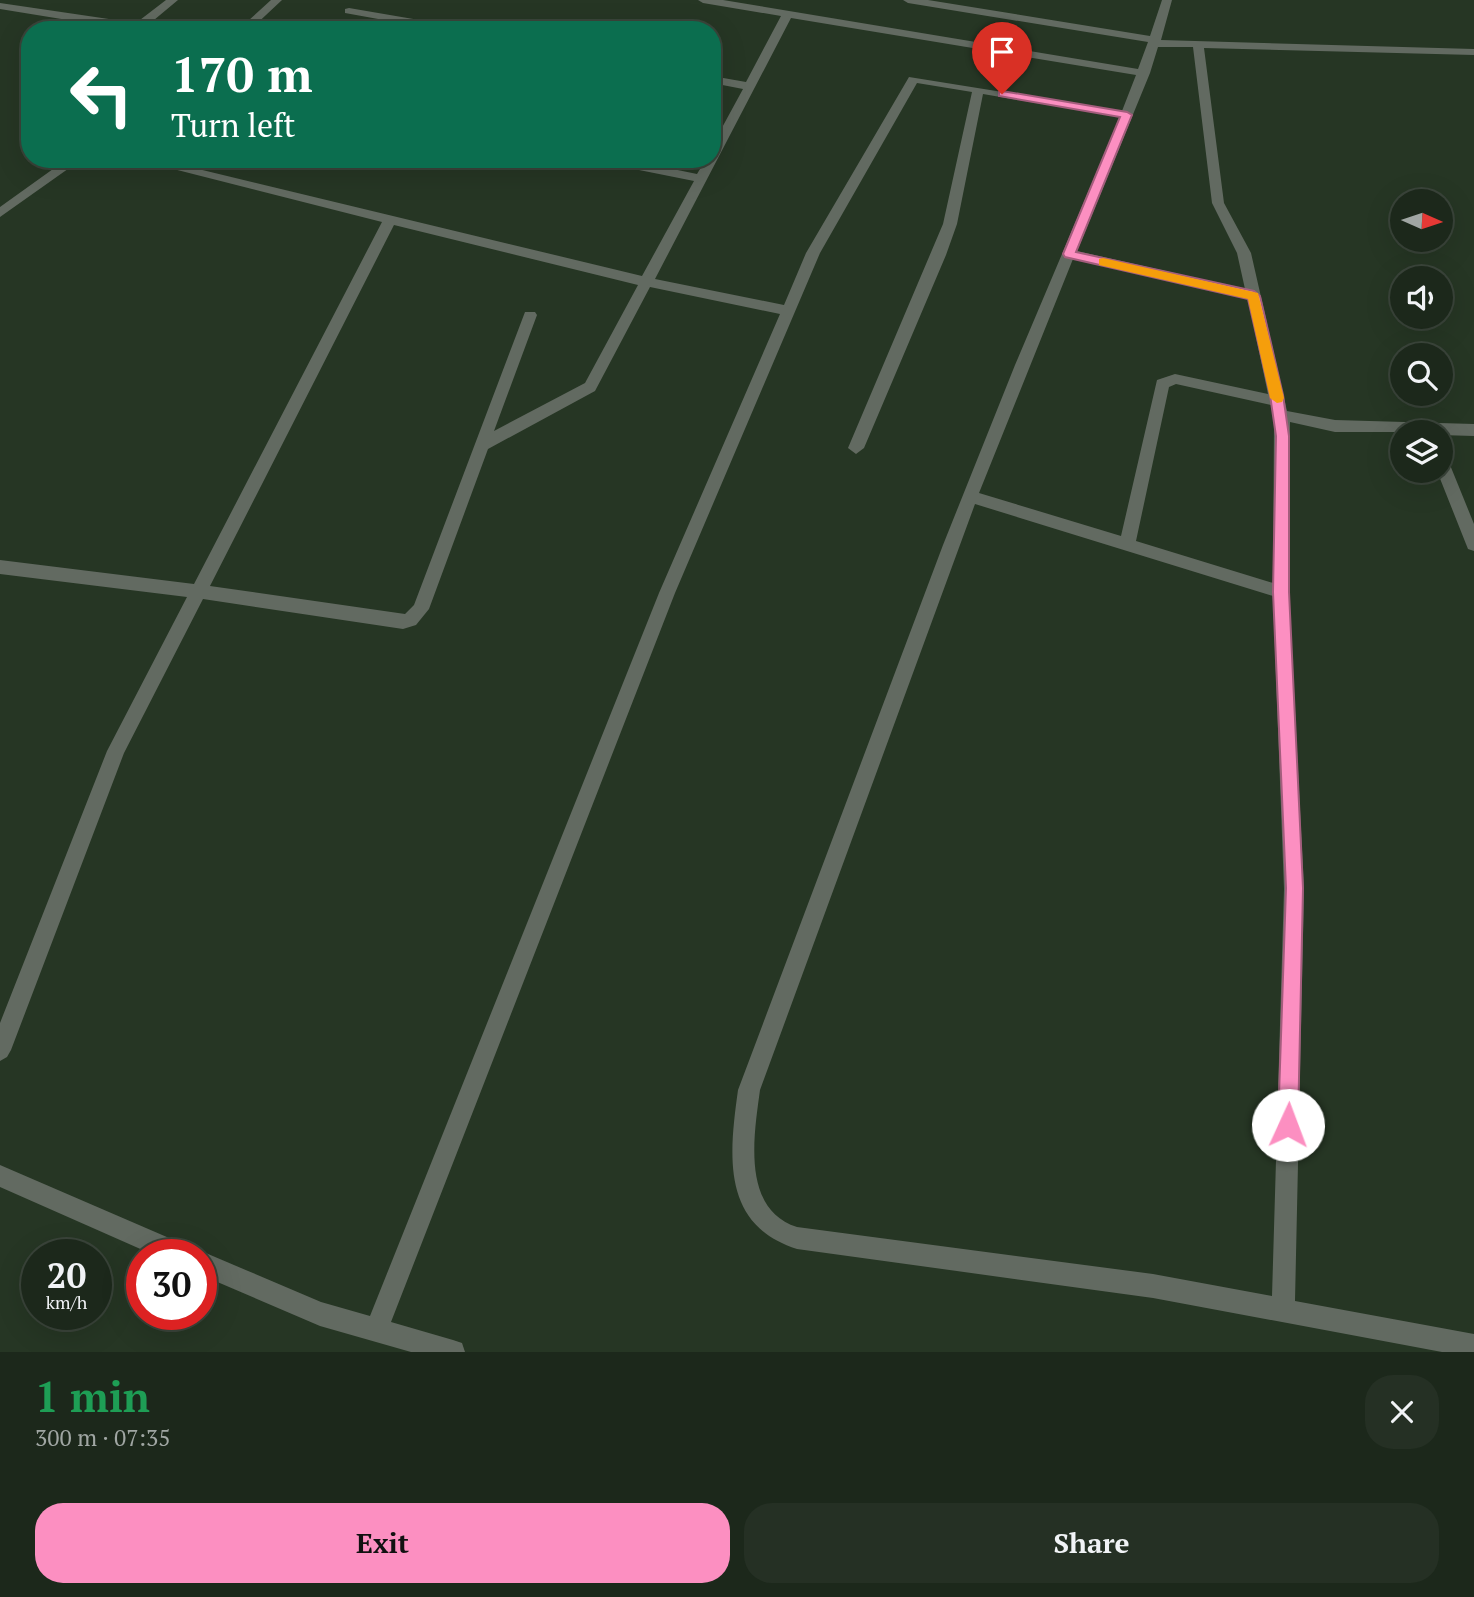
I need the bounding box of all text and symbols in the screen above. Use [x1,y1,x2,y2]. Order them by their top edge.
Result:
pin [972,22,1032,94]
icon: arrive [983,33,1021,71]
text: 170 m [171,41,313,106]
icon: left [56,49,147,140]
text: Turn left [171,104,295,146]
north arrow [1390,189,1452,252]
map controls [1390,189,1453,483]
button: sound [1390,266,1453,329]
button: search [1390,343,1453,406]
button: layers [1390,420,1453,483]
position arrow [1251,1088,1325,1162]
speed limit sign: 30 [126,1239,217,1330]
text: 20 [47,1252,86,1298]
text: km/h [46,1290,87,1314]
text: 1 min [35,1368,150,1424]
button: close [1365,1375,1439,1449]
text: 300 m · 07:35 [35,1422,170,1453]
button: Exit [35,1503,730,1583]
button: Share [744,1503,1439,1583]

